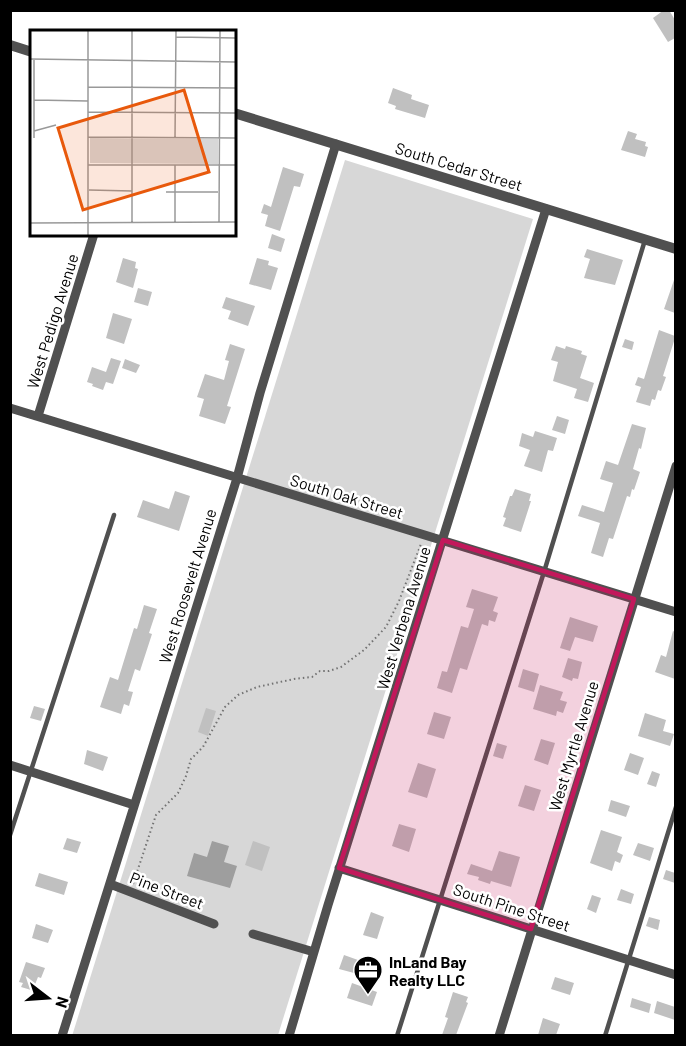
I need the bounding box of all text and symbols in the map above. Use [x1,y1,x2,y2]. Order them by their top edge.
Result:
inset map [30,30,236,236]
street label: South Cedar Street [393,138,525,194]
street label: West Pedigo Avenue [22,251,82,391]
street label: South Oak Street [288,470,406,522]
street label: West Roosevelt Avenue [154,506,220,666]
street label: West Verbena Avenue [372,544,434,692]
street label: West Myrtle Avenue [544,679,602,813]
street label: Pine Street [127,867,207,913]
street label: South Pine Street [451,879,573,935]
place label: InLand Bay Realty LLC [389,952,467,989]
office icon: InLand Bay Realty LLC [352,954,384,996]
north arrow [18,968,78,1028]
text: N [52,995,73,1010]

